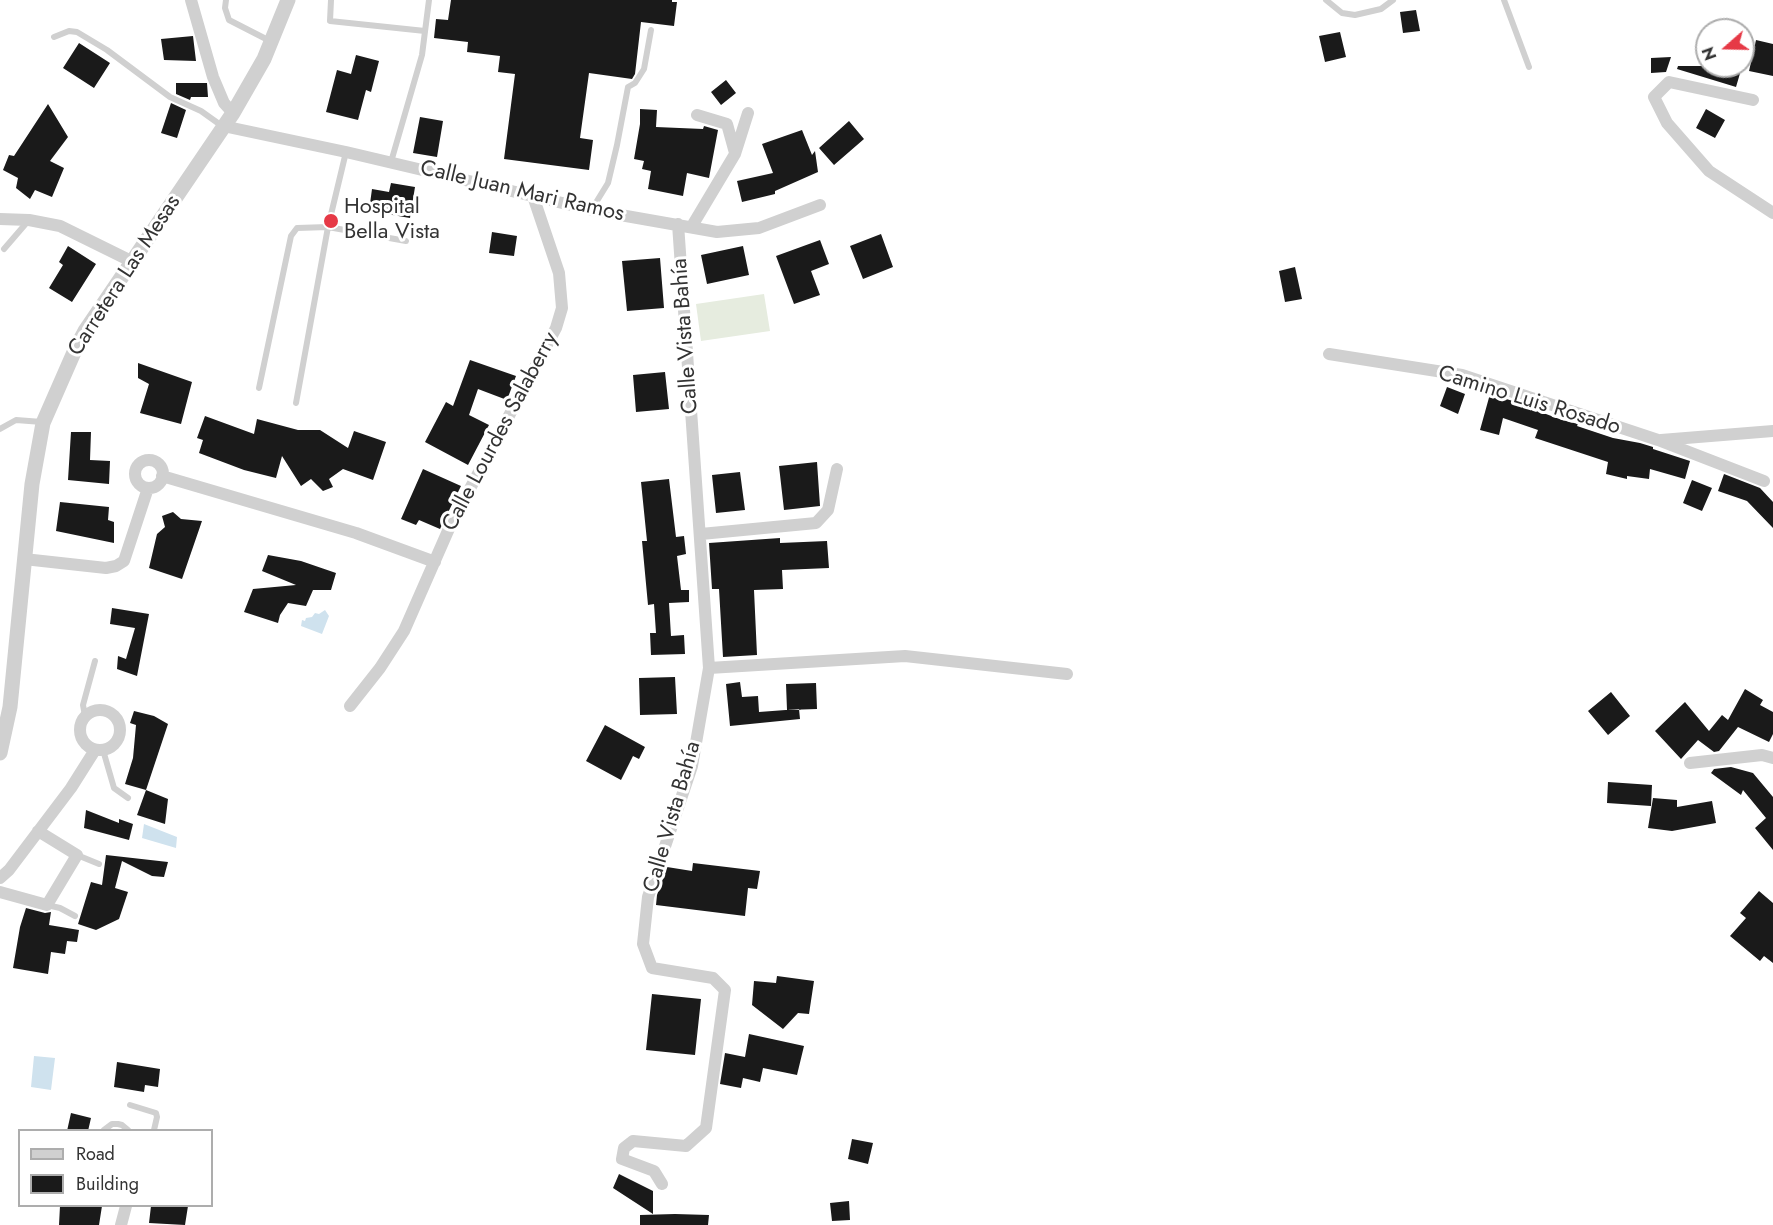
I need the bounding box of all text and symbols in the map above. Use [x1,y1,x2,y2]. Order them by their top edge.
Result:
north arrow [1695,18,1755,78]
text: N [1697,44,1722,64]
street label: Calle Juan Mari Ramos [417,156,627,228]
street label: Carretera Las Mesas [63,191,187,361]
place label: Hospital Bella Vista [344,195,440,246]
marker: Hospital Bella Vista [322,212,340,230]
street label: Calle Vista Bahía [667,257,705,415]
street label: Calle Lourdes Salaberry [437,328,565,536]
street label: Camino Luis Rosado [1435,361,1623,441]
street label: Calle Vista Bahía [639,738,707,896]
legend [18,1129,213,1207]
text: Road [76,1141,115,1167]
text: Building [76,1171,139,1197]

